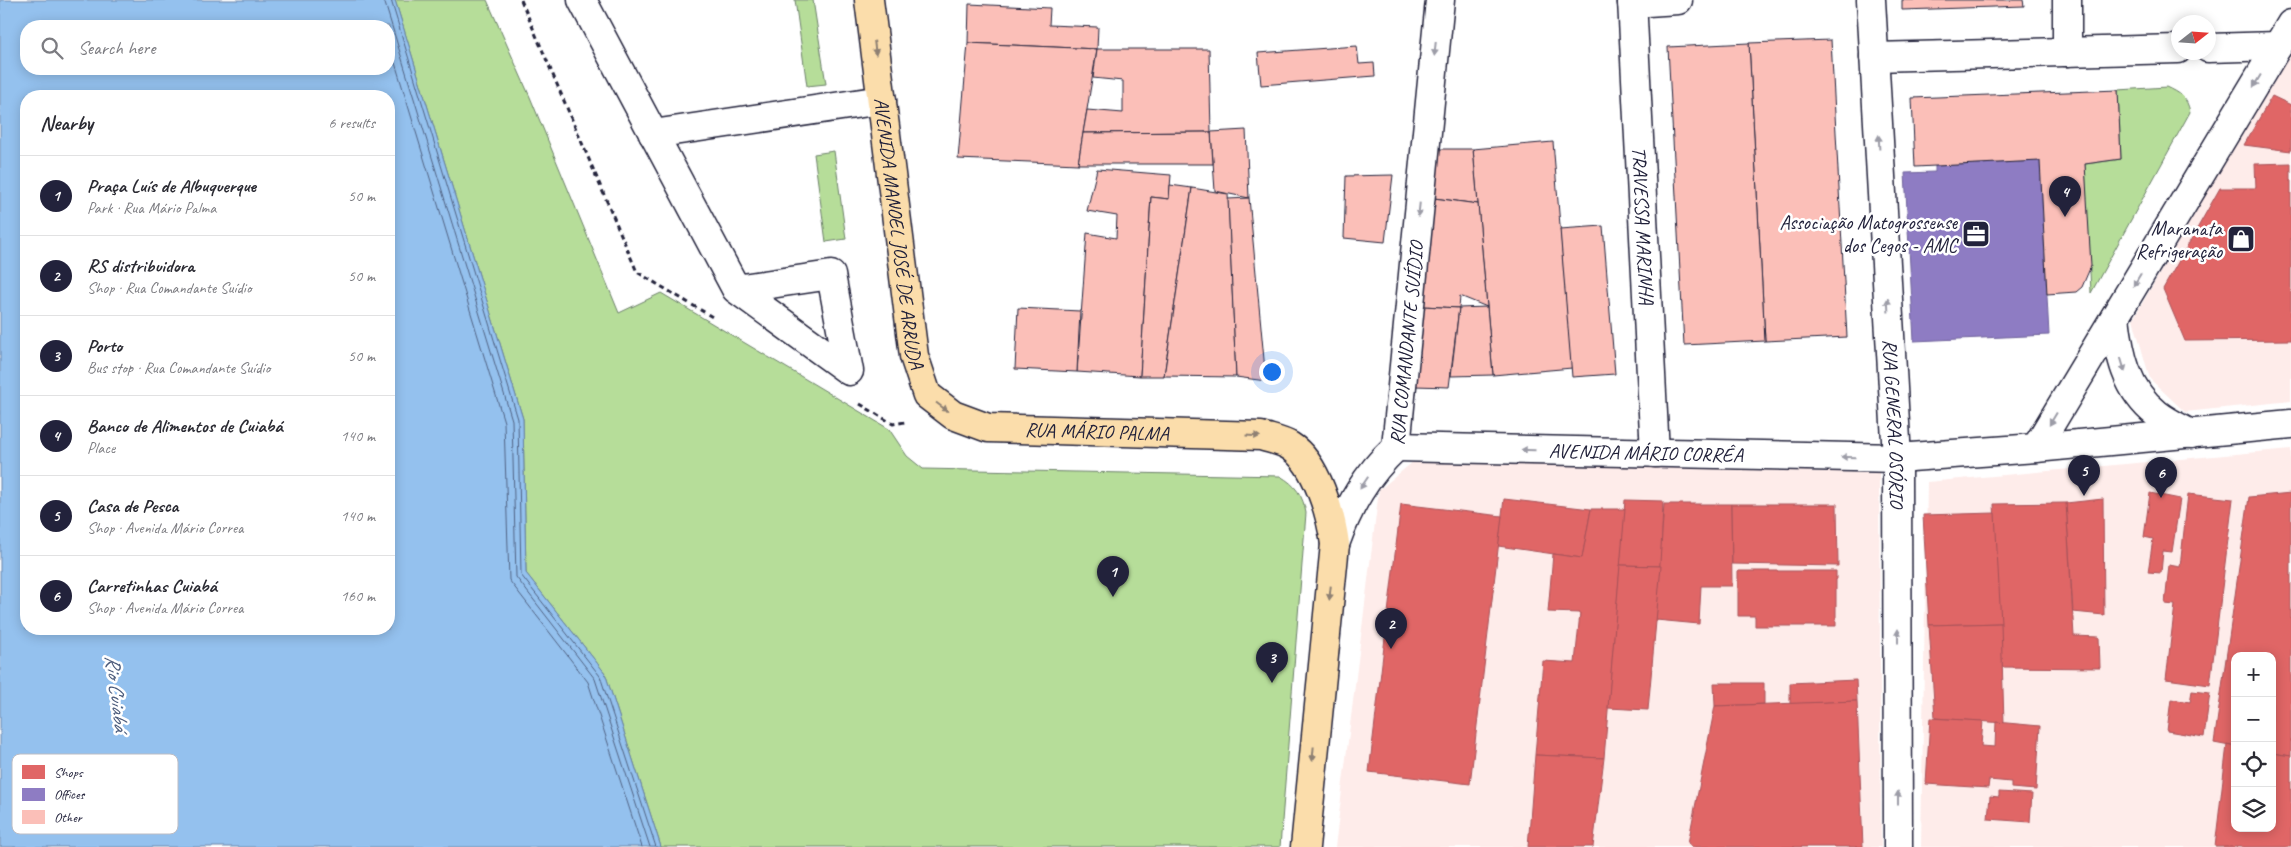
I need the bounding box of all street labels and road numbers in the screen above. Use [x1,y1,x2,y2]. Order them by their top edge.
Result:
street label: AVENIDA MANOEL JOSÉ DE ARRUDA [869,96,930,373]
street label: TRAVESSA MARINHA [1627,146,1660,306]
street label: RUA COMANDANTE SUÍDIO [1384,238,1429,446]
street label: RUA GENERAL OSÓRIO [1878,338,1910,510]
street label: RUA MÁRIO PALMA [1025,417,1170,446]
street label: AVENIDA MÁRIO CORRÊA [1549,438,1744,467]

